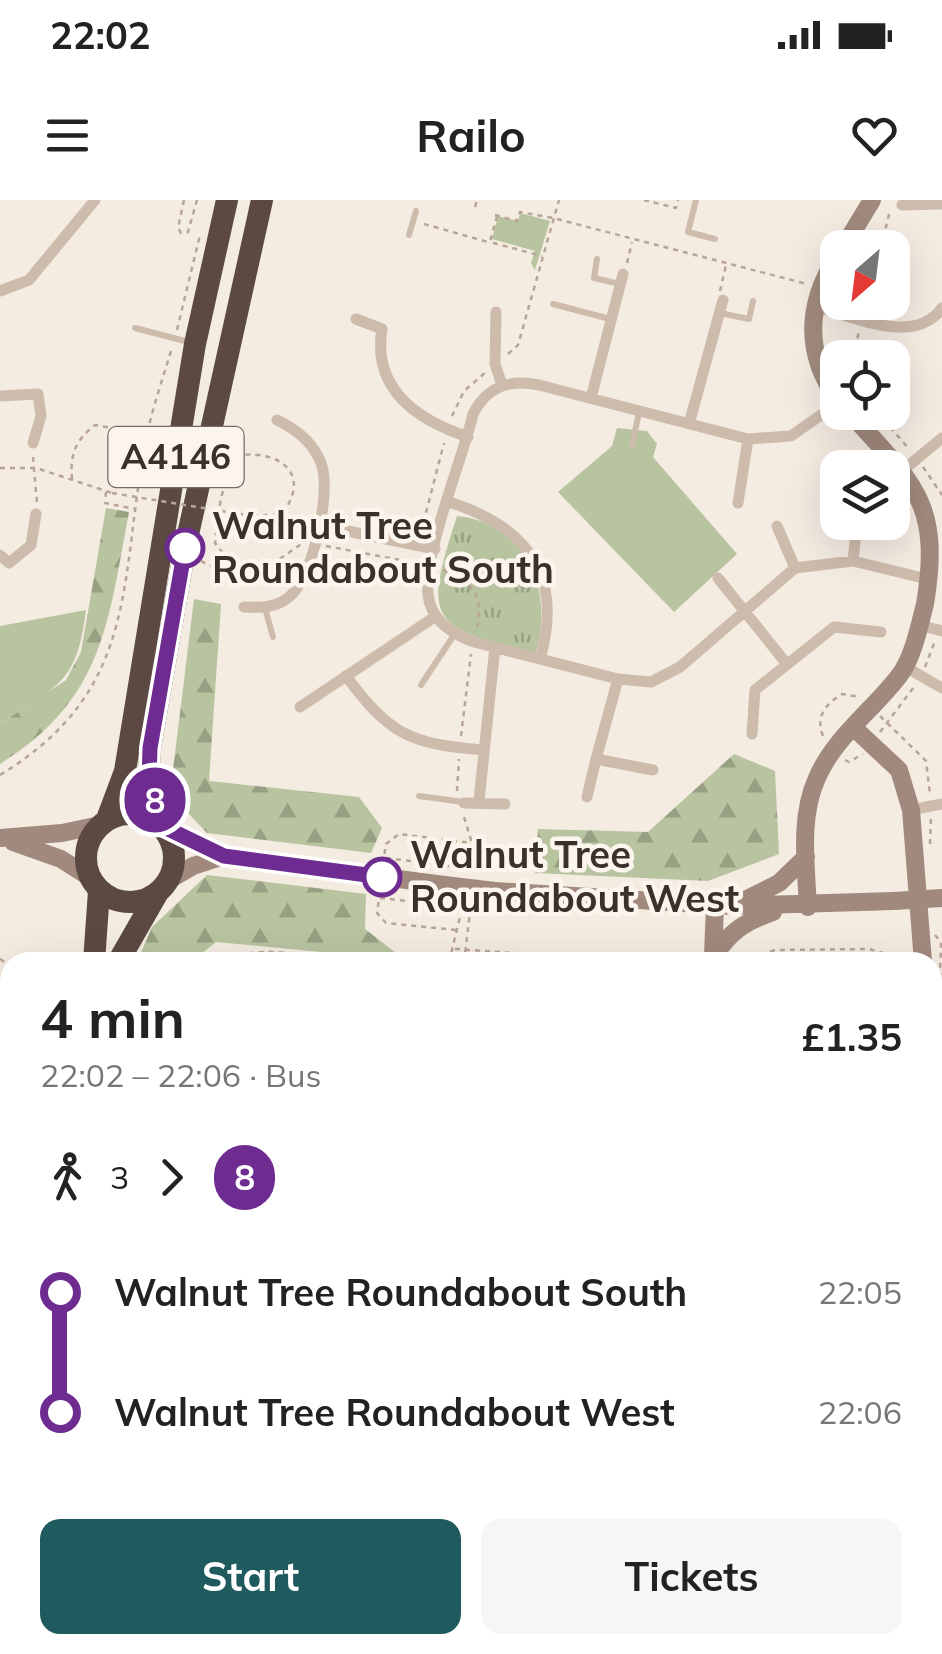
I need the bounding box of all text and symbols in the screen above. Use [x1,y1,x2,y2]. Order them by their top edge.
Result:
text: 22:02 [50,11,151,59]
text: Railo [416,107,526,163]
icon: menu [40,108,95,163]
icon: heart [847,108,902,163]
north arrow [820,230,910,320]
map controls [820,230,910,540]
button: locate [820,340,910,430]
road number: A4146 [109,427,244,487]
button: layers [820,450,910,540]
place label: Walnut Tree Roundabout South [212,501,554,593]
marker: Walnut Tree Roundabout South [166,529,204,567]
line badge: 8 [122,768,188,832]
text: 8 [144,778,166,822]
place label: Walnut Tree Roundabout West [410,830,739,922]
marker: Walnut Tree Roundabout West [363,858,401,896]
text: 4 min [40,983,185,1052]
text: £1.35 [801,1013,902,1061]
text: 22:02 – 22:06 · Bus [40,1055,321,1095]
icon: walk [40,1150,95,1205]
icon: forward [144,1150,199,1205]
text: 8 [234,1155,255,1199]
text: 3 [110,1157,129,1197]
text: Walnut Tree Roundabout South [114,1268,687,1316]
text: 22:05 [818,1272,902,1312]
text: Walnut Tree Roundabout West [114,1388,675,1436]
text: 22:06 [818,1392,902,1432]
button: Start [40,1519,461,1634]
button: Tickets [481,1519,902,1634]

